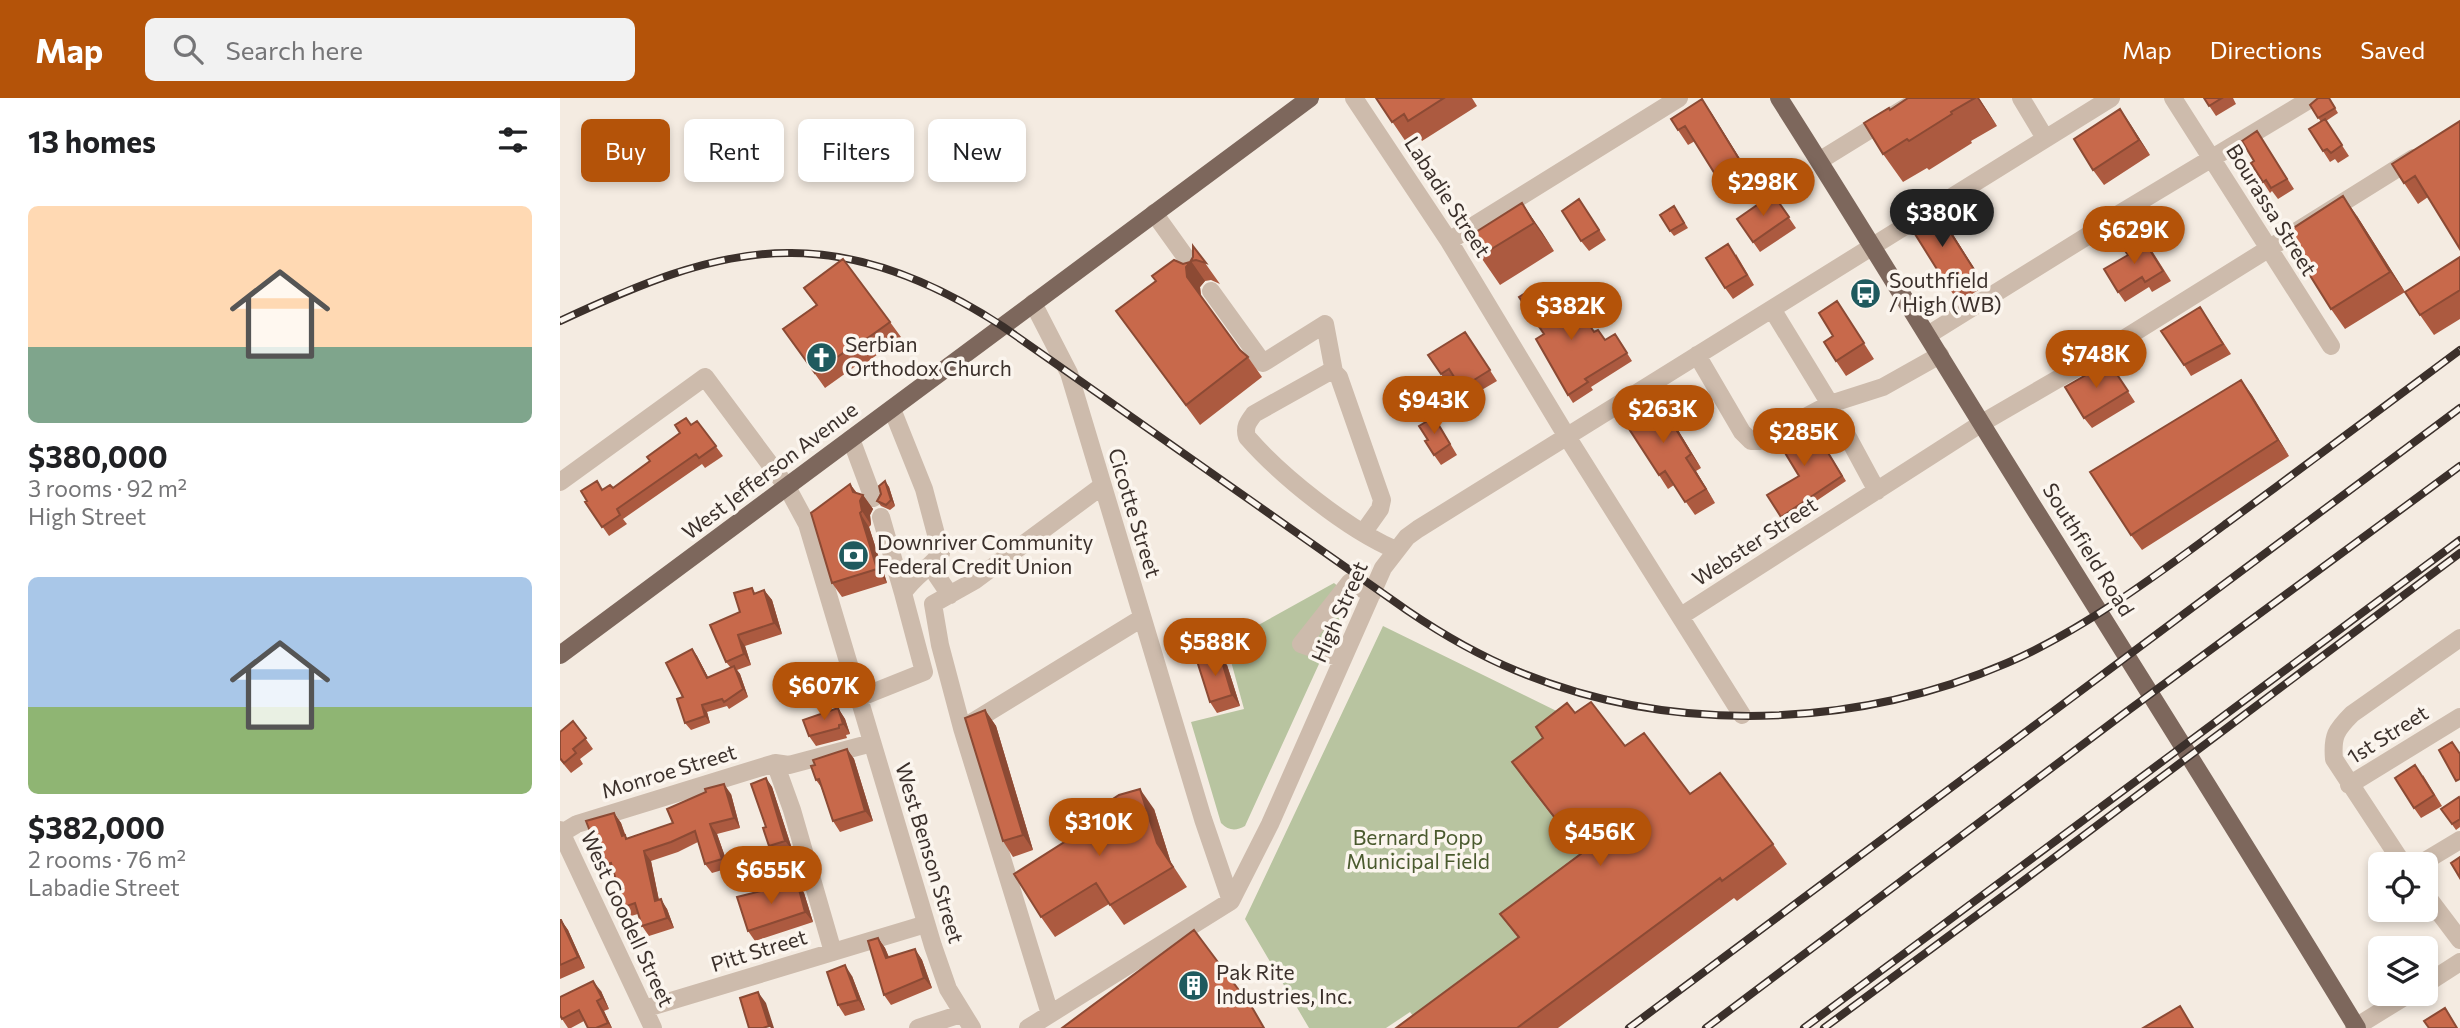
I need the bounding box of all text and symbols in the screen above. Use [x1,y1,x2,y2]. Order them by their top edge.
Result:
search box [145,18,635,81]
text: Map [35,29,103,70]
icon: search [169,30,207,68]
text: Search here [225,34,363,65]
text: Map [2122,35,2172,64]
text: Directions [2210,35,2322,64]
text: Saved [2360,35,2425,64]
chip: Buy [581,119,670,182]
chip: Rent [684,119,784,182]
chip: Filters [798,119,914,182]
chip: New [928,119,1026,182]
icon: filters [494,121,532,159]
text: 13 homes [28,122,156,159]
street label: Labadie Street [1400,131,1496,261]
street label: Bourassa Street [2222,139,2323,280]
pin: $298K [1714,158,1812,218]
text: $298K [1728,167,1798,195]
pin: $380K [1893,190,1991,249]
text: $380K [1906,198,1978,226]
pin: $629K [2085,206,2183,266]
text: $629K [2099,215,2169,243]
icon: home [217,251,343,377]
place label: Southfield / High (WB) [1889,267,2002,316]
bus stop icon: Southfield / High (WB) [1849,276,1883,310]
pin: $382K [1522,282,1620,342]
text: $382K [1536,291,1606,319]
pin: $748K [2047,330,2145,390]
place label: Serbian Orthodox Church [845,331,1012,380]
text: $748K [2062,339,2130,367]
church icon: Serbian Orthodox Church [805,340,839,374]
pin: $943K [1385,376,1483,436]
text: $943K [1399,385,1469,413]
pin: $263K [1614,386,1712,445]
text: $263K [1628,394,1698,422]
street label: West Jefferson Avenue [676,396,862,544]
pin: $285K [1755,408,1853,468]
text: $285K [1769,417,1839,445]
text: $380,000 [28,437,168,474]
street label: Cicotte Street [1104,445,1167,580]
text: 3 rooms · 92 m² [28,474,187,502]
street label: Southfield Road [2038,478,2140,621]
street label: Webster Street [1687,491,1821,590]
text: High Street [28,502,146,530]
place label: Downriver Community Federal Credit Union [877,529,1094,578]
bank icon: Downriver Community Federal Credit Union [837,538,871,572]
street label: High Street [1305,557,1372,666]
pin: $588K [1166,618,1264,678]
icon: home [217,622,343,748]
text: $588K [1179,627,1251,655]
pin: $607K [775,662,873,722]
text: $607K [788,671,860,699]
street label: 1st Street [2342,699,2432,768]
street label: Monroe Street [598,738,739,803]
street label: West Benson Street [891,759,970,946]
pin: $310K [1050,798,1148,858]
text: $310K [1065,807,1133,835]
text: $382,000 [28,808,165,845]
pin: $456K [1551,808,1649,868]
text: $456K [1565,817,1636,845]
park label: Bernard Popp Municipal Field [1346,824,1490,873]
street label: West Goodell Street [577,827,680,1010]
text: 2 rooms · 76 m² [28,845,186,873]
pin: $655K [722,846,820,906]
map controls [2368,852,2438,1006]
button: locate [2368,852,2438,922]
text: $655K [736,855,806,883]
text: Labadie Street [28,873,180,901]
street label: Pitt Street [707,923,810,976]
button: layers [2368,936,2438,1006]
place label: Pak Rite Industries, Inc. [1216,959,1352,1008]
building icon: Pak Rite Industries, Inc. [1176,968,1210,1002]

